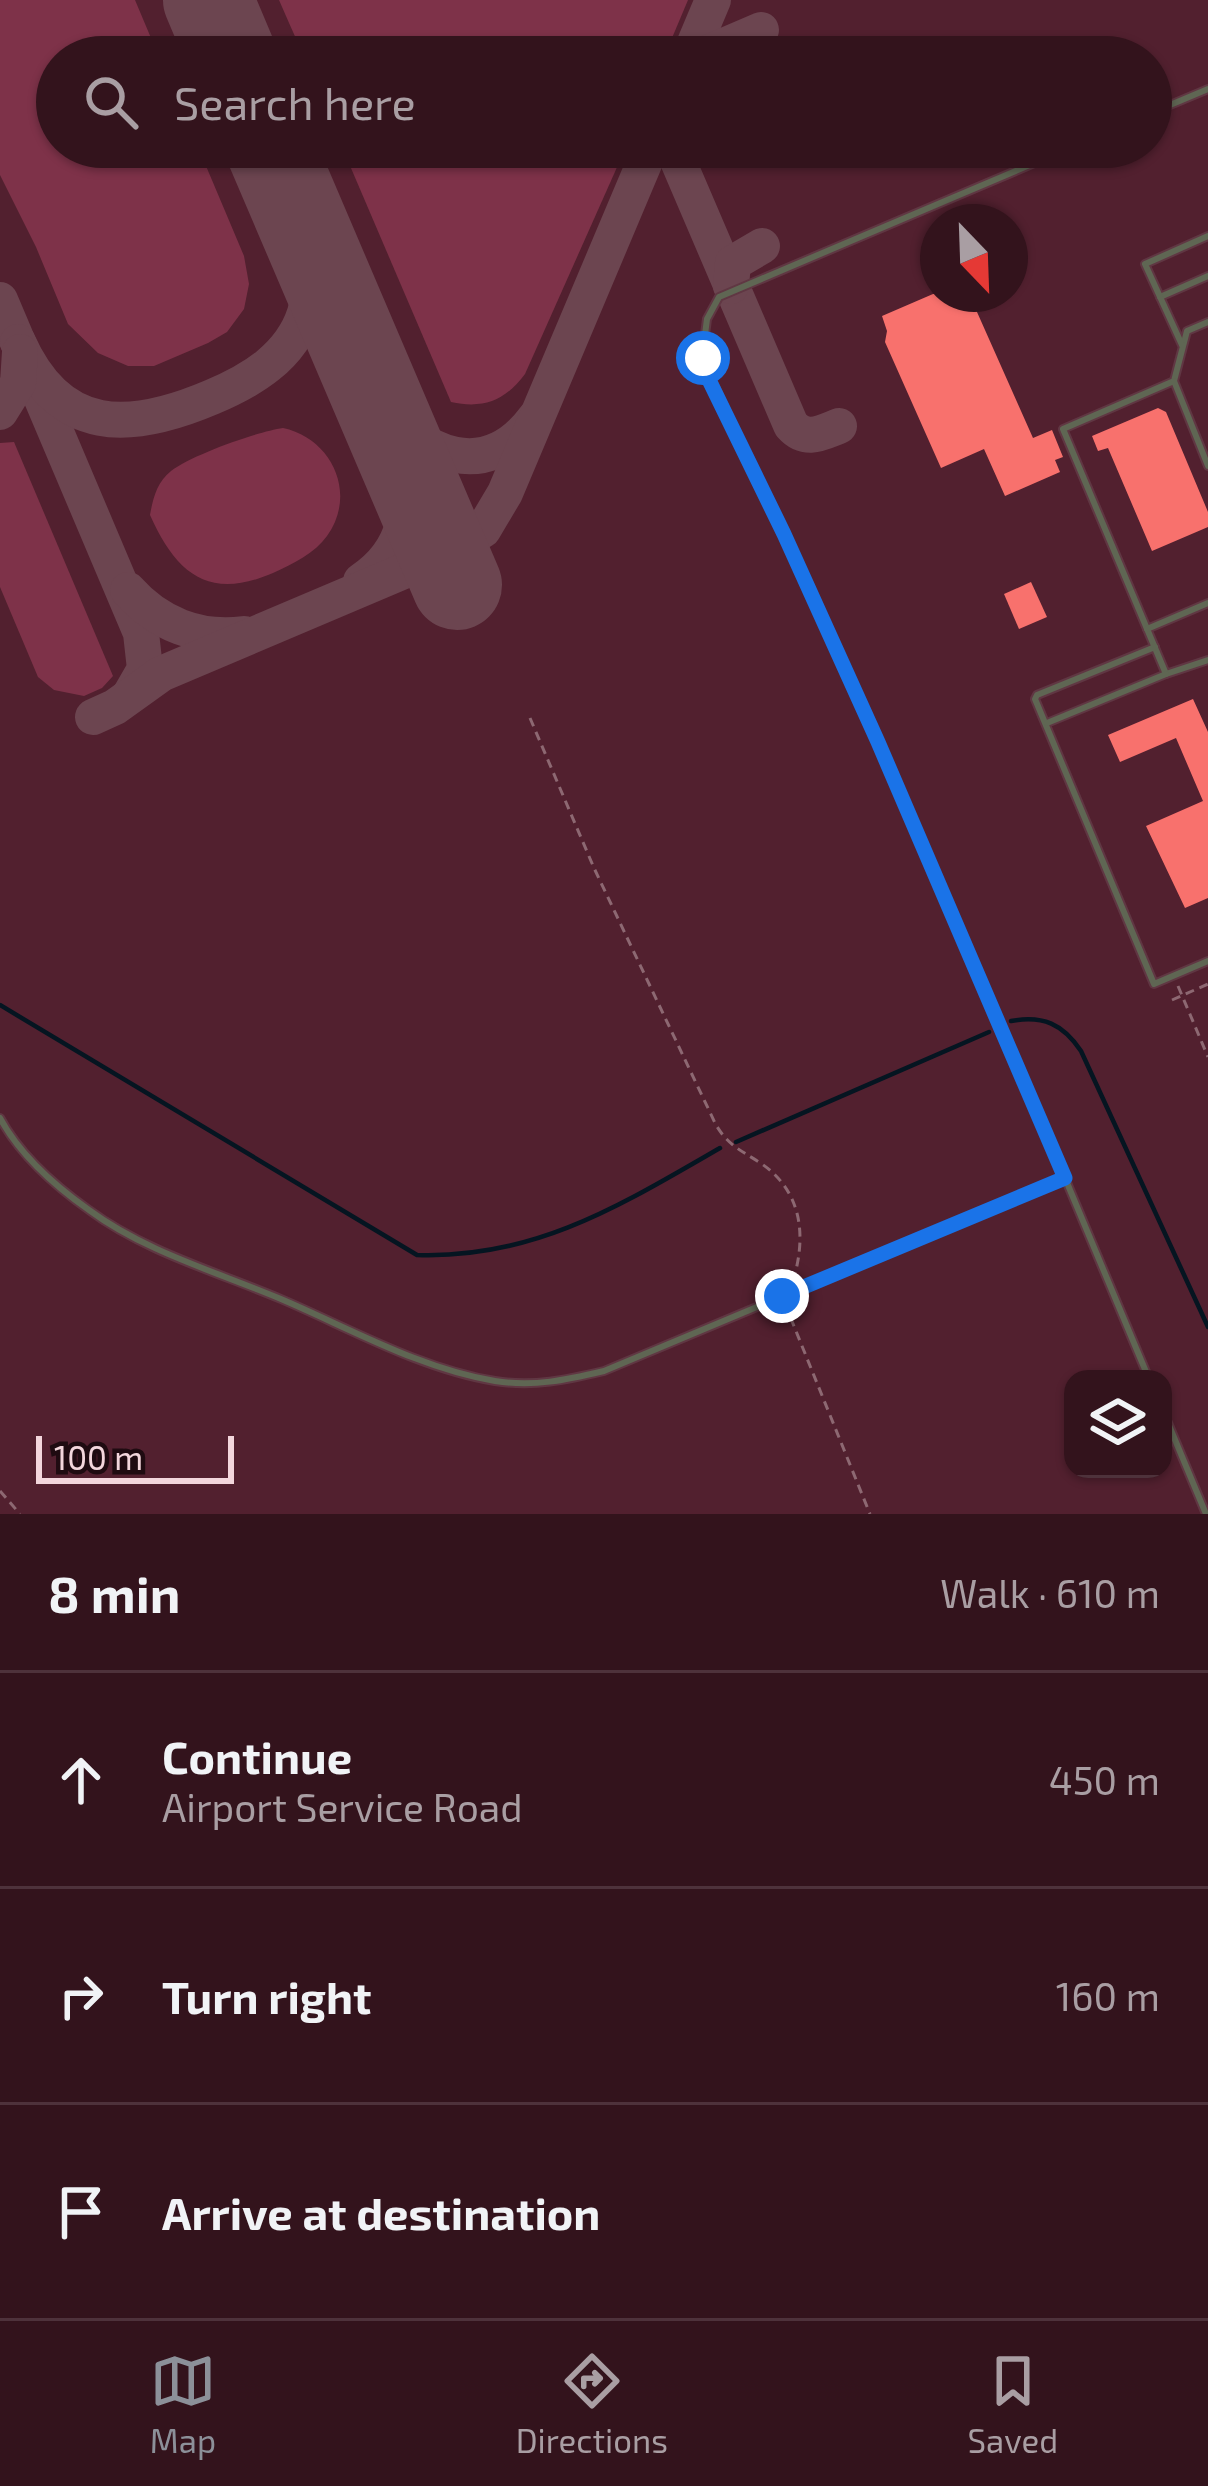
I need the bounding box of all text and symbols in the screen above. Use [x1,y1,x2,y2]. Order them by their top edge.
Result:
search box [36,36,1172,168]
icon: search [78,69,144,135]
text: Search here [174,75,416,129]
north arrow [920,204,1028,312]
route start [676,331,730,385]
route end [755,1269,809,1323]
map controls [1064,1370,1172,1478]
button: layers [1064,1370,1172,1478]
scale bar [36,1430,234,1483]
text: 100 m [54,1437,143,1477]
text: 8 min [48,1562,180,1623]
text: Walk · 610 m [940,1569,1160,1616]
text: Continue [162,1729,352,1783]
icon: ahead [48,1747,114,1813]
text: 450 m [1049,1756,1160,1803]
text: Airport Service Road [162,1783,523,1830]
icon: right [48,1963,114,2029]
text: Turn right [162,1969,371,2023]
text: 160 m [1056,1972,1160,2019]
icon: arrive [48,2179,114,2245]
text: Arrive at destination [162,2185,600,2239]
tab: Map [150,2348,216,2460]
tab: Directions [516,2348,668,2460]
tab: Saved [968,2348,1058,2460]

